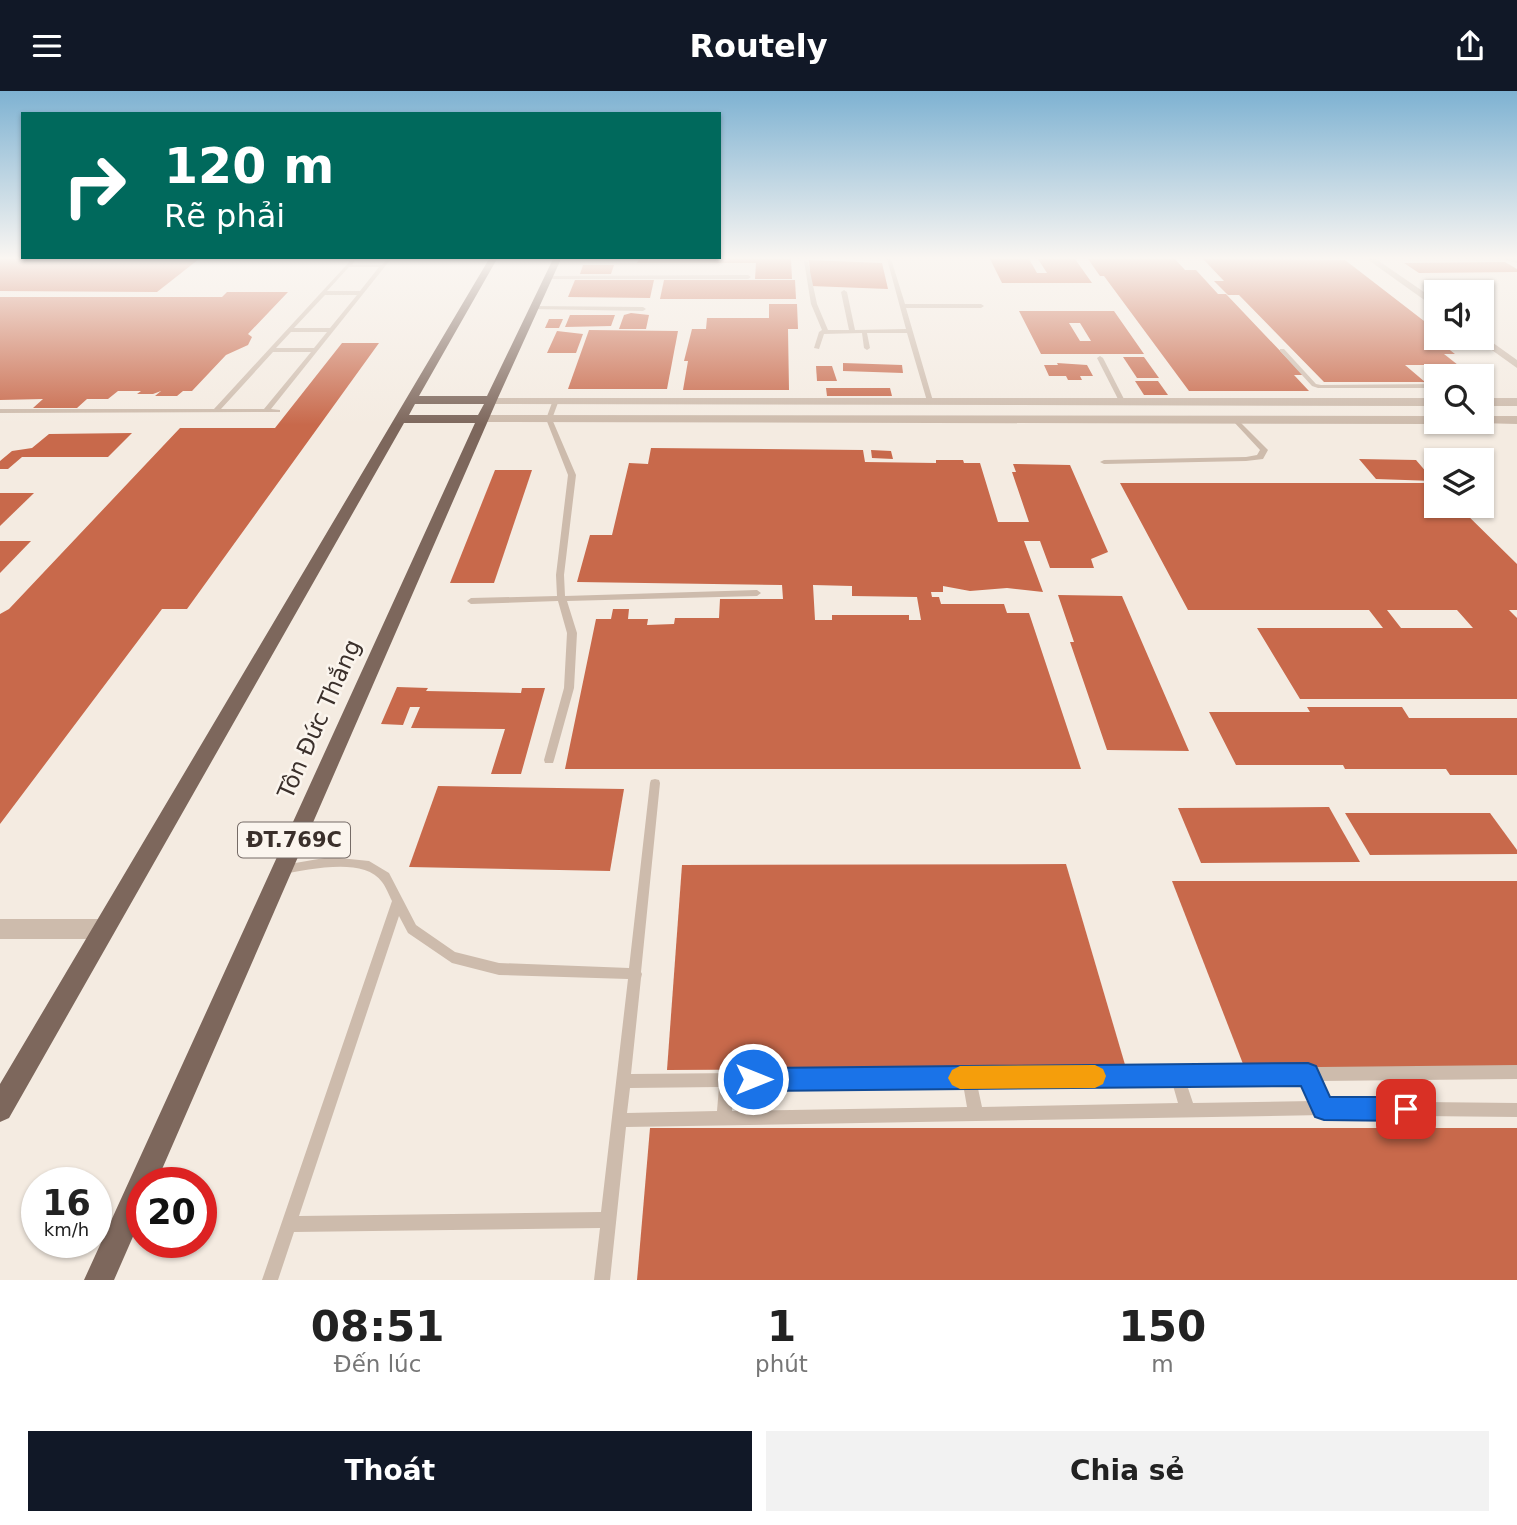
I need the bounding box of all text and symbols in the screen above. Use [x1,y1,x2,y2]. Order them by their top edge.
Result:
icon: menu [28,27,66,65]
text: Routely [689,27,828,65]
icon: share [1451,27,1489,65]
text: 120 m [164,138,334,195]
icon: right [49,140,140,231]
text: Rẽ phải [164,197,285,235]
map controls [1424,280,1494,518]
button: sound [1424,280,1494,350]
button: search [1424,364,1494,434]
button: layers [1424,448,1494,518]
street label: Tôn Đức Thắng [272,635,366,803]
road number: ĐT.769C [238,823,350,857]
position arrow [716,1042,790,1116]
pin [1376,1079,1436,1139]
icon: arrive [1387,1090,1425,1128]
speed limit sign: 20 [126,1167,217,1258]
text: 16 [42,1183,91,1223]
text: km/h [44,1219,89,1240]
text: 08:51 [311,1302,444,1351]
text: 1 [767,1302,796,1351]
text: 150 [1119,1302,1206,1351]
text: Đến lúc [334,1351,421,1377]
text: phút [755,1351,808,1377]
text: m [1151,1351,1174,1377]
button: Thoát [28,1431,752,1511]
button: Chia sẻ [766,1431,1489,1511]

